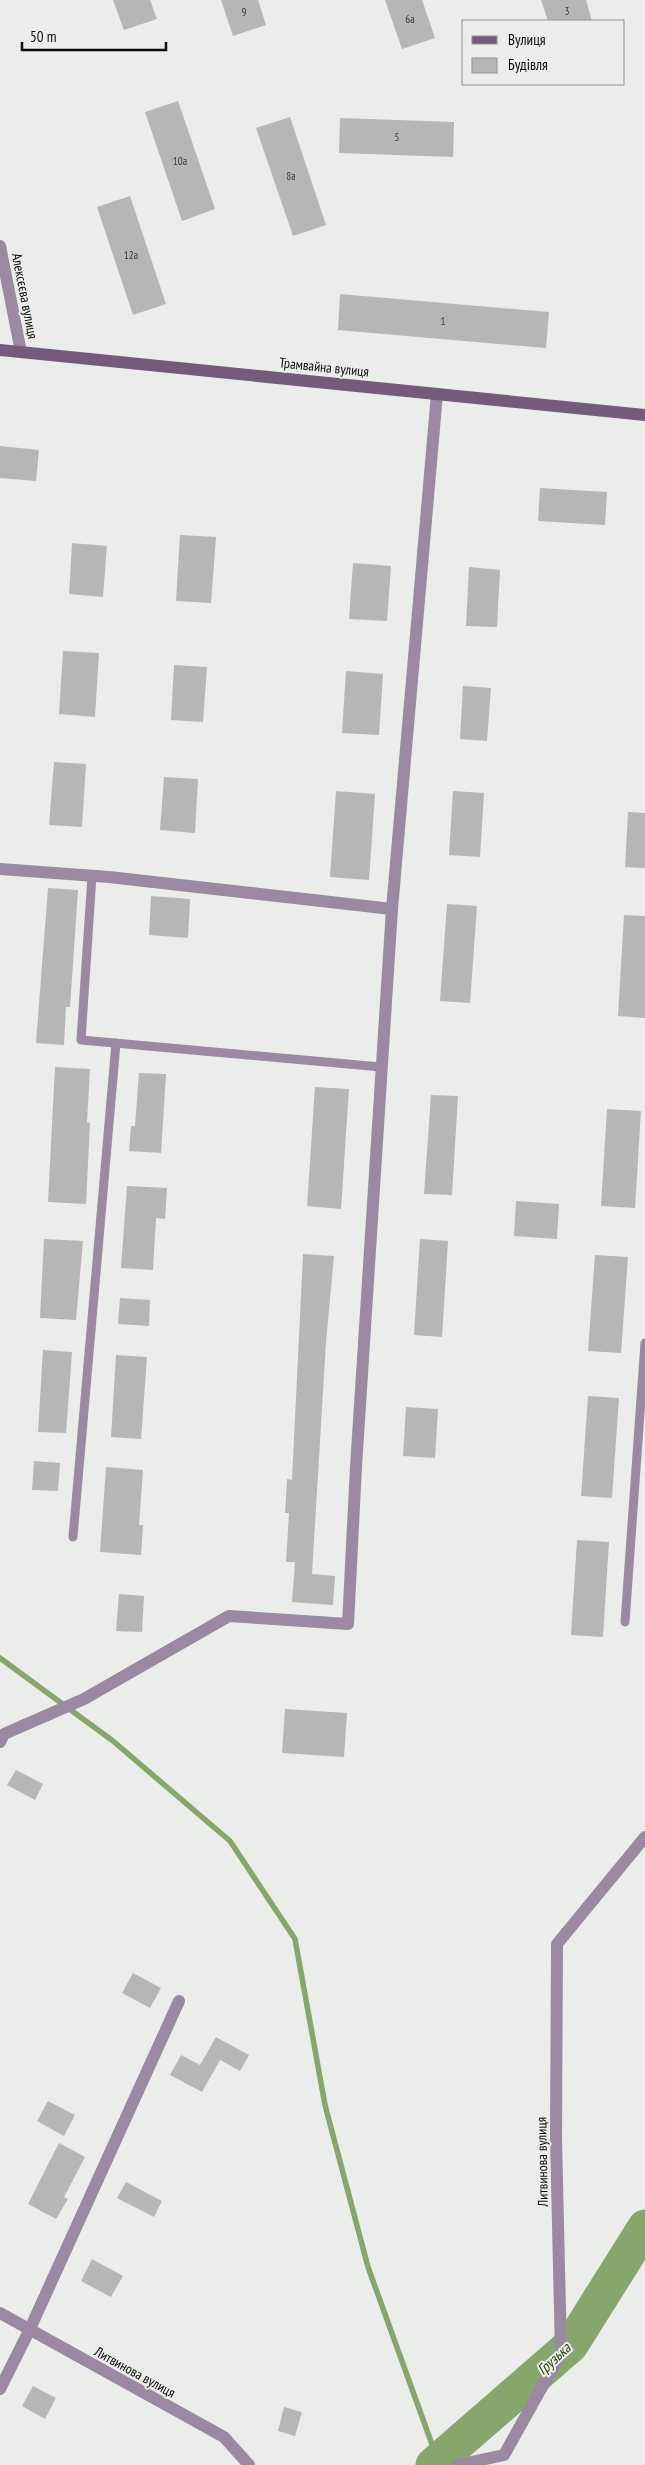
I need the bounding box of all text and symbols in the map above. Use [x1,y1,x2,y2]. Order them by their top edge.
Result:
house number: 3 [565,4,570,18]
house number: 9 [242,5,247,19]
house number: 6а [405,12,415,26]
scale bar [22,20,166,52]
legend [462,20,625,85]
text: 50 m [30,27,56,46]
text: Вулиця [508,30,546,49]
text: Будівля [508,55,548,74]
house number: 5 [395,130,400,144]
house number: 10а [173,154,187,168]
house number: 8а [286,169,296,183]
house number: 12а [124,248,138,262]
street label: Алексєєва вулиця [8,252,42,340]
house number: 1 [441,314,446,328]
street label: Трамвайна вулиця [278,353,370,381]
street label: Литвинова вулиця [532,2117,552,2208]
water label: Грузька [533,2338,575,2379]
street label: Литвинова вулиця [90,2342,179,2402]

